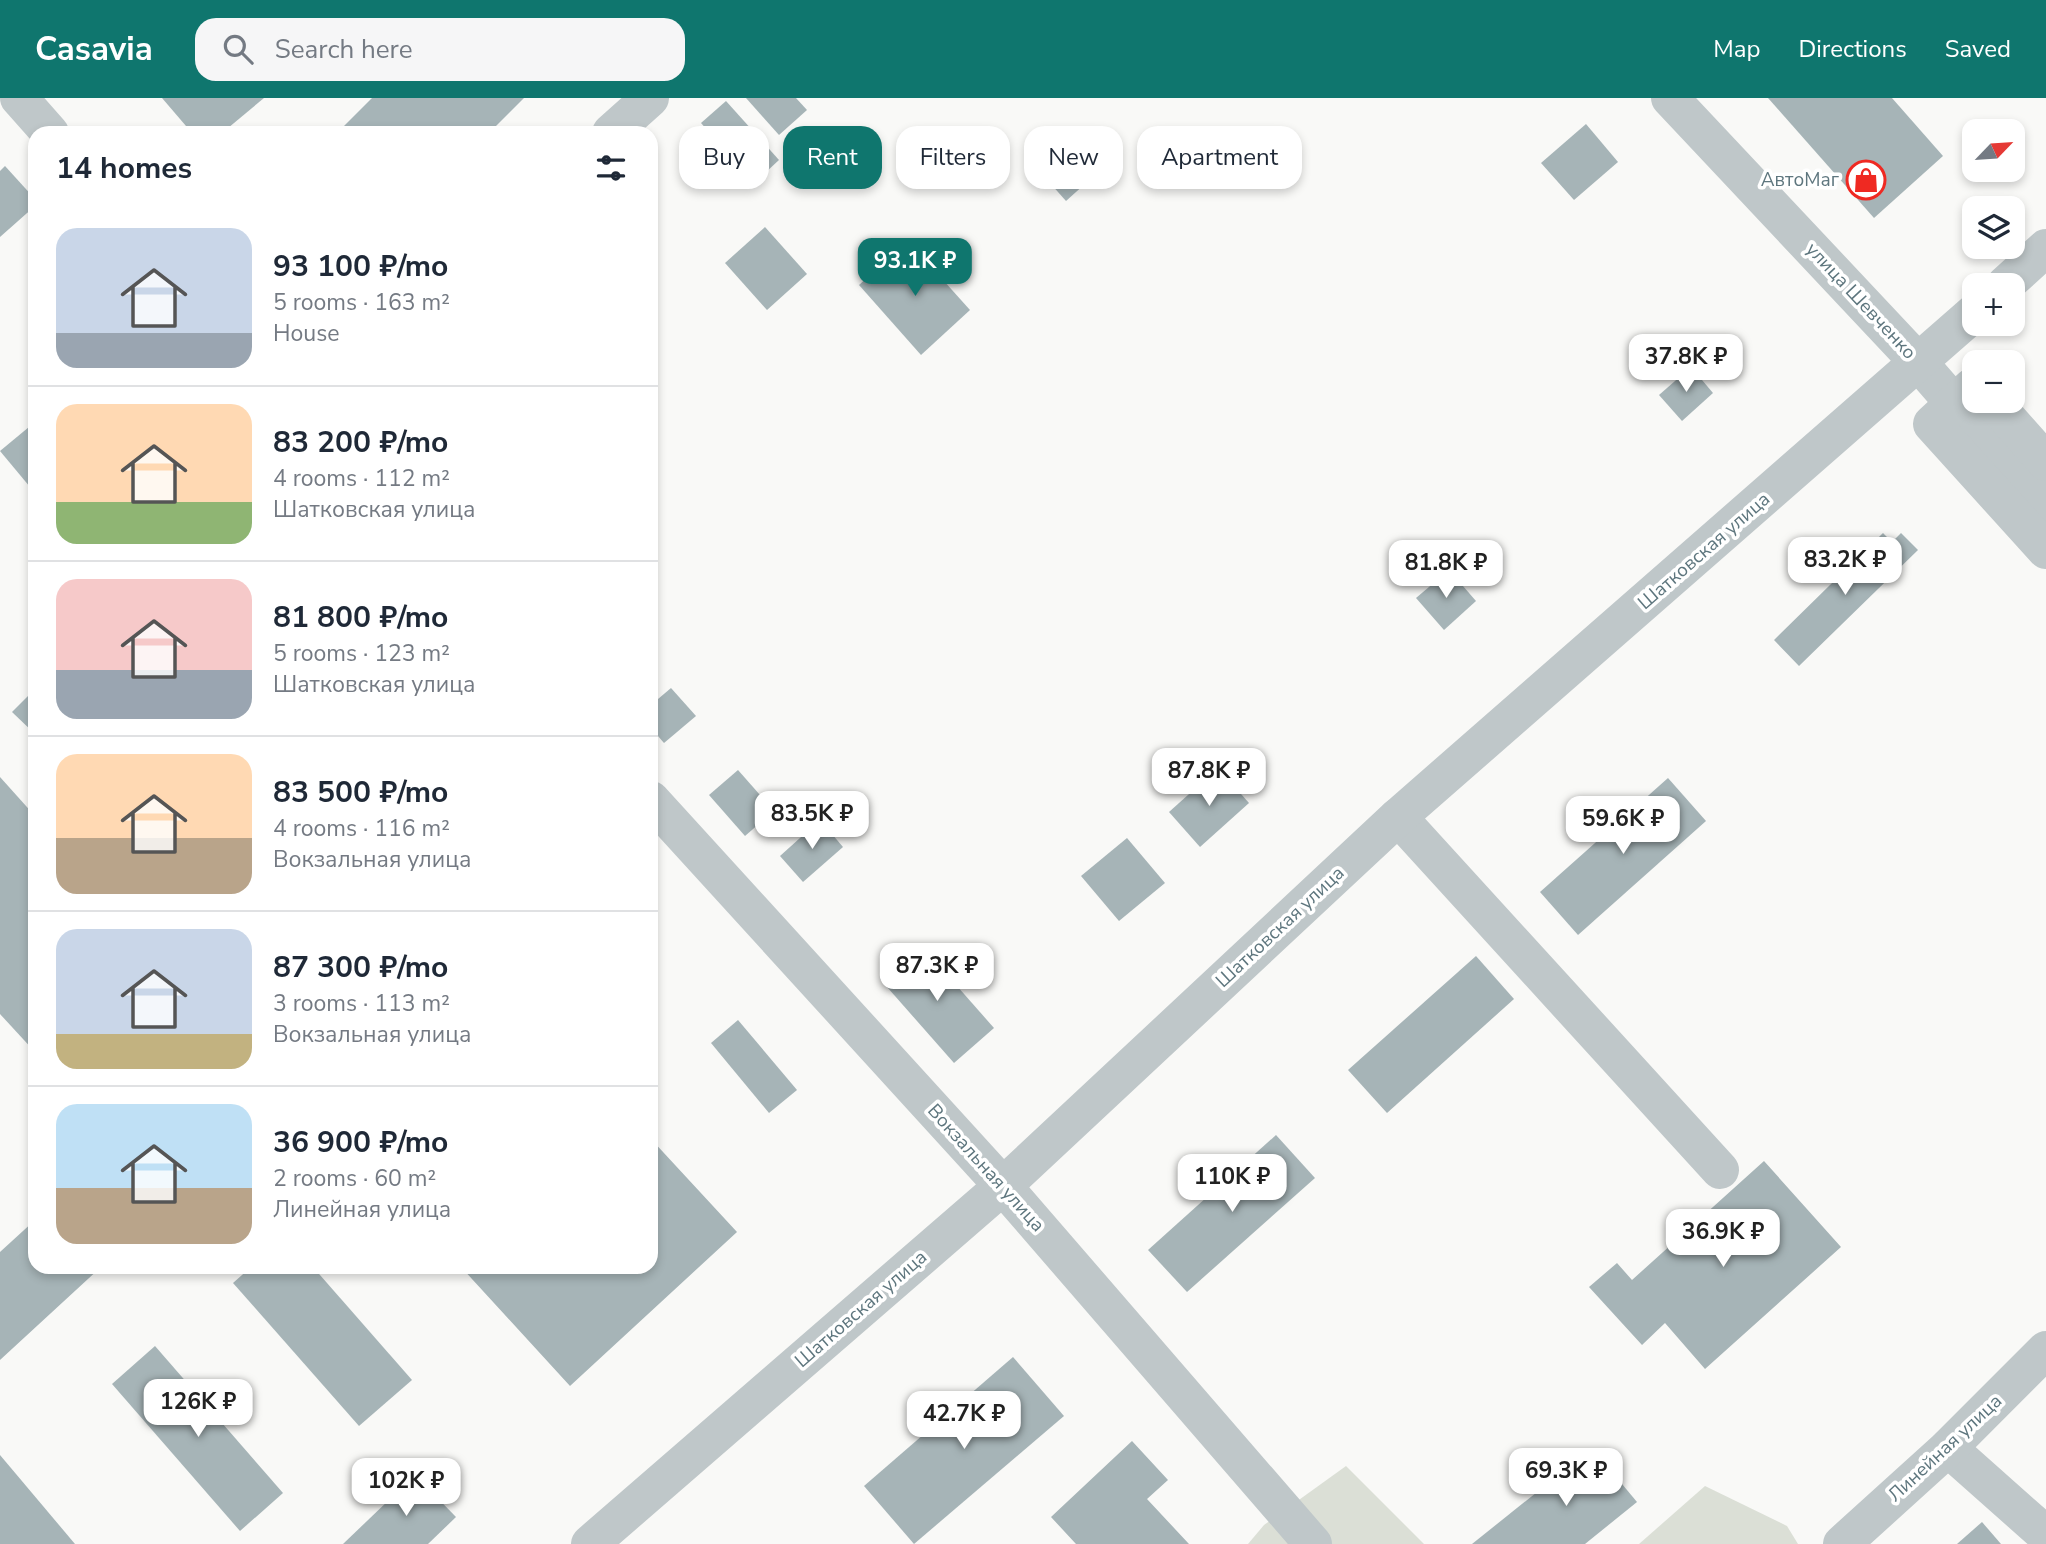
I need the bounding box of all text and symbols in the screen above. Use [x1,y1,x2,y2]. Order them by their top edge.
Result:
search box [195,18,685,81]
text: Casavia [35,27,153,72]
icon: search [219,30,257,68]
text: Search here [275,32,413,67]
text: Map [1713,33,1760,65]
text: Directions [1798,33,1907,65]
text: Saved [1945,33,2011,65]
north arrow [1962,119,2025,182]
map controls [1962,119,2025,413]
chip: Buy [679,126,769,189]
chip: Rent [783,126,882,189]
chip: Filters [896,126,1010,189]
chip: New [1024,126,1123,189]
chip: Apartment [1137,126,1302,189]
text: 14 homes [56,148,192,189]
icon: filters [592,149,630,187]
shop icon: АвтоМаг [1845,159,1887,201]
place label: АвтоМаг [1761,167,1839,193]
button: layers [1962,196,2025,259]
street label: улица Шевченко [1800,237,1922,365]
pin: 93.1K ₽ [850,238,980,298]
text: 93.1K ₽ [874,245,956,276]
text: 93 100 ₽/mo [273,246,448,287]
icon: home [112,256,196,340]
button: + [1962,273,2025,336]
text: 5 rooms · 163 m² [273,287,450,318]
text: House [273,318,340,349]
pin: 37.8K ₽ [1621,334,1751,394]
text: 37.8K ₽ [1645,341,1727,372]
button: − [1962,350,2025,413]
text: 83 200 ₽/mo [273,422,448,463]
icon: home [112,432,196,516]
text: 4 rooms · 112 m² [273,463,450,494]
street label: Шатковская улица [1632,486,1776,616]
text: Шатковская улица [273,494,475,525]
pin: 83.2K ₽ [1780,538,1910,597]
pin: 81.8K ₽ [1381,540,1511,600]
text: 83.2K ₽ [1804,544,1886,575]
text: 81.8K ₽ [1405,547,1487,578]
text: 81 800 ₽/mo [273,597,448,638]
icon: home [112,607,196,691]
text: 5 rooms · 123 m² [273,638,450,669]
text: Шатковская улица [273,669,475,700]
pin: 87.8K ₽ [1144,748,1274,808]
text: 87.8K ₽ [1168,755,1250,786]
text: 83 500 ₽/mo [273,772,448,813]
icon: home [112,782,196,866]
pin: 83.5K ₽ [747,792,877,851]
pin: 59.6K ₽ [1558,796,1688,856]
text: 83.5K ₽ [771,798,853,829]
text: 59.6K ₽ [1582,803,1664,834]
text: 4 rooms · 116 m² [273,813,450,844]
text: Вокзальная улица [273,844,471,875]
street label: Шатковская улица [1210,860,1350,994]
pin: 87.3K ₽ [872,944,1002,1003]
text: 87 300 ₽/mo [273,947,448,988]
text: 87.3K ₽ [896,950,978,981]
icon: home [112,957,196,1041]
text: 3 rooms · 113 m² [273,988,450,1019]
text: Вокзальная улица [273,1019,471,1050]
street label: Вокзальная улица [922,1098,1050,1238]
text: 36 900 ₽/mo [273,1122,448,1163]
icon: home [112,1132,196,1216]
pin: 110K ₽ [1175,1154,1289,1214]
text: 110K ₽ [1194,1161,1270,1192]
text: 2 rooms · 60 m² [273,1163,436,1194]
text: Линейная улица [273,1194,451,1225]
pin: 36.9K ₽ [1658,1210,1788,1269]
text: 36.9K ₽ [1682,1216,1764,1247]
street label: Шатковская улица [789,1244,933,1374]
pin: 126K ₽ [141,1380,255,1439]
text: 126K ₽ [160,1386,236,1417]
street label: Линейная улица [1882,1388,2008,1508]
pin: 42.7K ₽ [899,1392,1029,1451]
text: 42.7K ₽ [923,1398,1005,1429]
pin: 69.3K ₽ [1501,1448,1631,1508]
text: 69.3K ₽ [1525,1455,1607,1486]
pin: 102K ₽ [349,1458,463,1518]
text: 102K ₽ [368,1465,444,1496]

